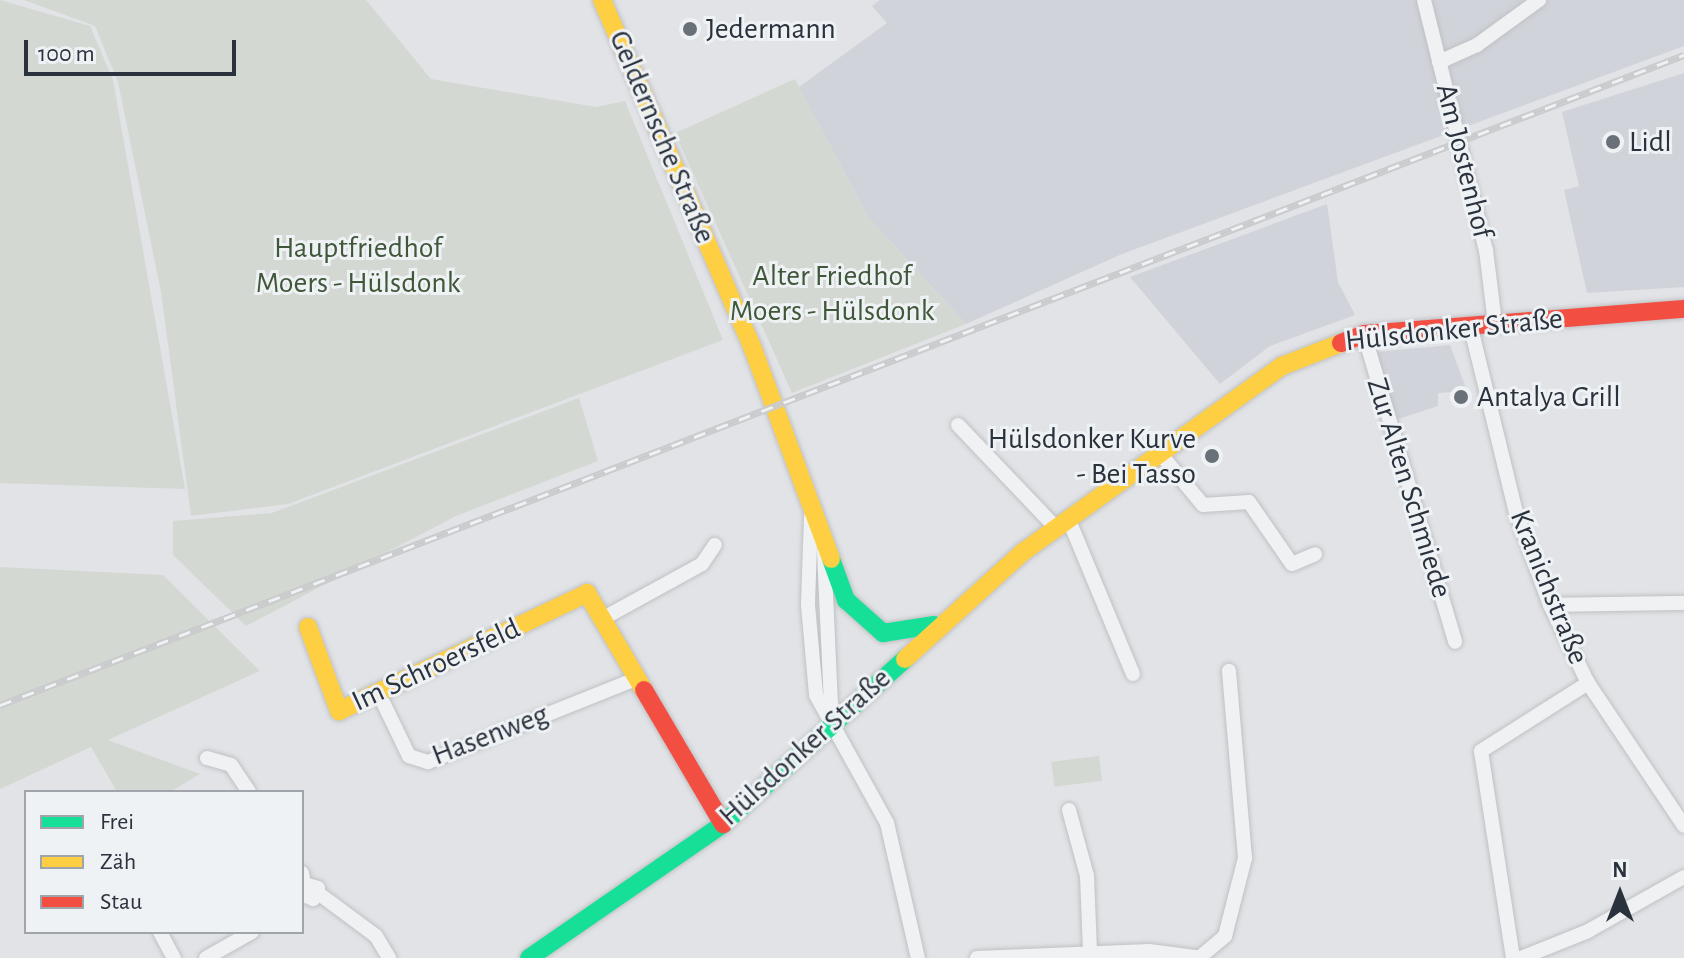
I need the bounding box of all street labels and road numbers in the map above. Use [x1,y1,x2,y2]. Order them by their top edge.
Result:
street label: Geldernsche Straße [601,25,723,249]
street label: Am Jostenhof [1427,80,1501,242]
street label: Hülsdonker Straße [1343,301,1565,359]
street label: Zur Alten Schmiede [1358,374,1460,602]
street label: Kranichstraße [1502,505,1596,669]
street label: Im Schroersfeld [346,610,526,720]
street label: Hülsdonker Straße [712,660,898,834]
street label: Hasenweg [427,696,553,774]

